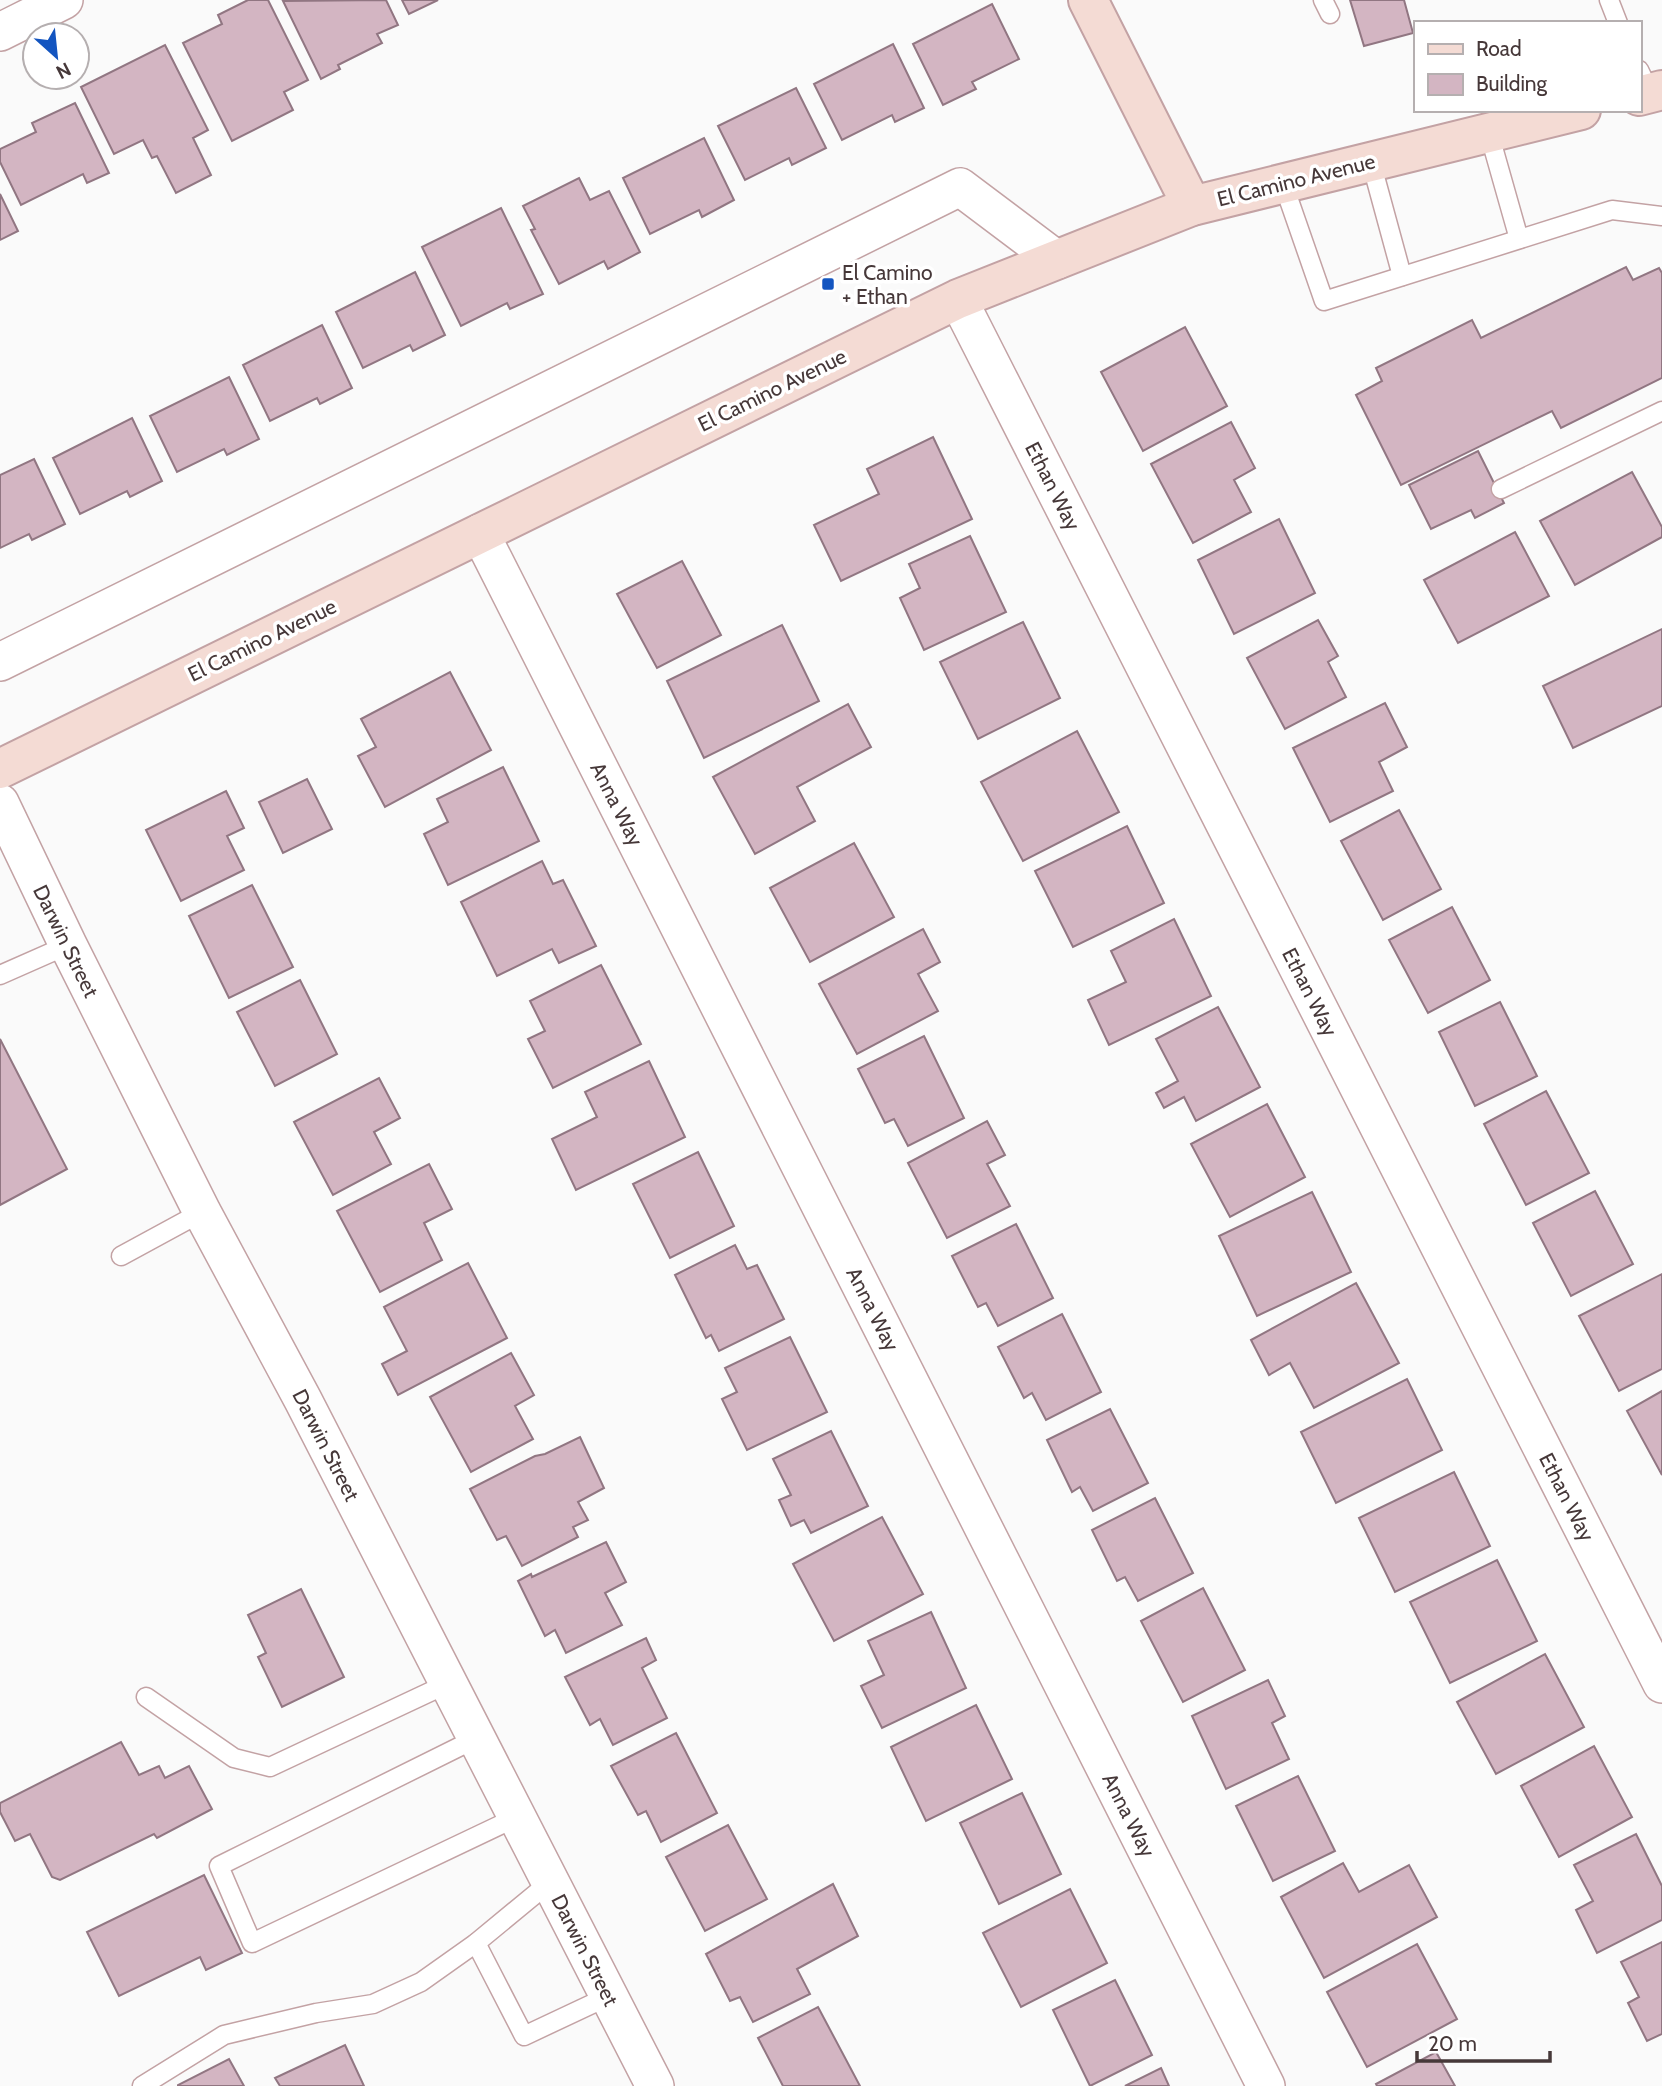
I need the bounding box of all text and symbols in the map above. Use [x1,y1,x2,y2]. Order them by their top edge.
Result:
north arrow [21,21,91,91]
legend [1414,21,1641,112]
text: Road [1476,36,1522,61]
text: N [52,57,75,84]
text: Building [1476,71,1548,96]
street label: El Camino Avenue [1214,148,1378,212]
place label: El Camino + Ethan [842,260,933,309]
marker: El Camino + Ethan [820,276,836,292]
street label: El Camino Avenue [694,343,850,437]
street label: Ethan Way [1020,438,1086,535]
street label: El Camino Avenue [184,593,340,687]
street label: Anna Way [585,758,649,850]
street label: Darwin Street [28,881,104,1001]
street label: Ethan Way [1277,944,1343,1041]
street label: Anna Way [841,1263,905,1355]
street label: Darwin Street [287,1385,365,1505]
street label: Ethan Way [1534,1449,1600,1546]
street label: Anna Way [1097,1769,1161,1861]
street label: Darwin Street [546,1890,624,2010]
scale bar [1417,2020,1550,2064]
text: 20 m [1428,2031,1477,2056]

